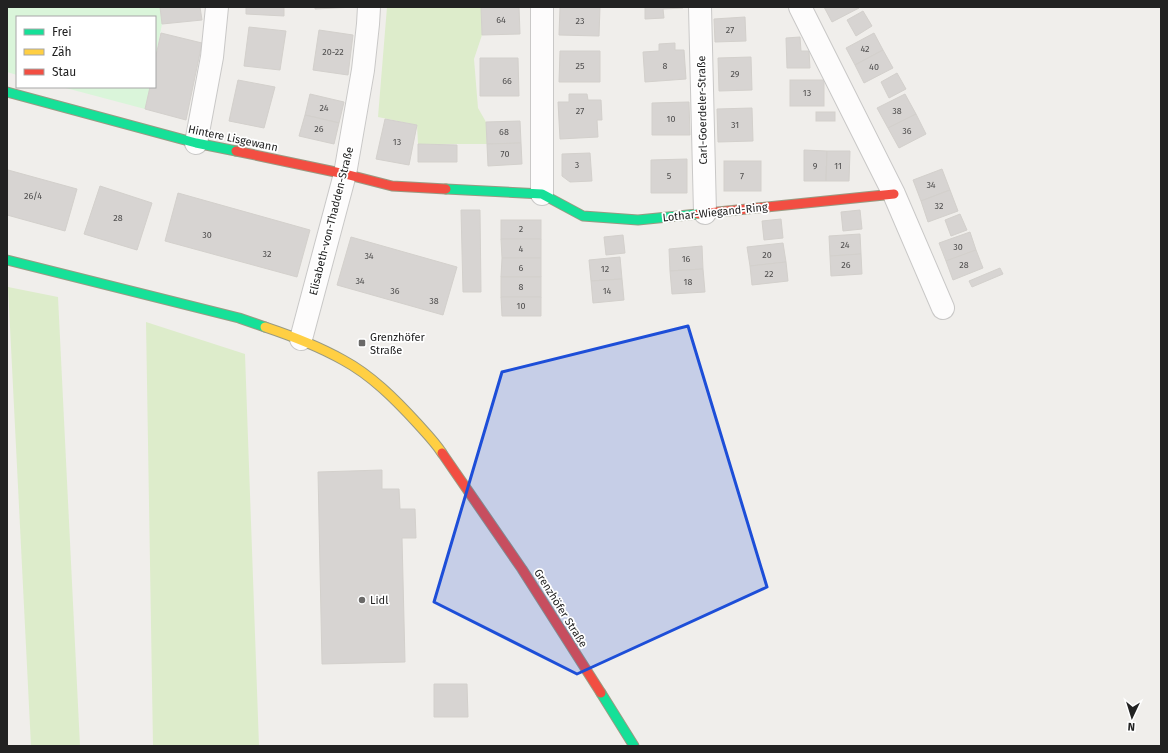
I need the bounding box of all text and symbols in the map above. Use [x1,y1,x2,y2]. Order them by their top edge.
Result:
house number: 64 [496,15,506,25]
legend [16,16,156,88]
house number: 23 [576,16,584,26]
text: Frei [52,25,72,39]
house number: 27 [726,25,734,35]
house number: 42 [860,44,870,54]
text: Zäh [52,45,72,59]
house number: 20-22 [322,47,344,57]
street label: Carl-Goerdeler-Straße [695,55,710,165]
house number: 25 [576,61,585,71]
house number: 8 [663,61,668,71]
house number: 40 [869,62,879,72]
text: Stau [52,65,76,79]
house number: 29 [730,69,740,79]
house number: 66 [502,76,512,86]
house number: 13 [803,88,811,98]
house number: 24 [319,103,329,113]
house number: 27 [576,106,584,116]
house number: 38 [892,106,902,116]
house number: 10 [667,114,675,124]
house number: 31 [731,120,739,130]
street label: Hintere Lisgewann [187,123,279,154]
house number: 26 [314,124,324,134]
house number: 36 [902,126,912,136]
house number: 68 [499,127,509,137]
house number: 13 [393,137,401,147]
street label: Elisabeth-von-Thadden-Straße [307,146,356,297]
house number: 70 [501,149,509,159]
house number: 3 [575,160,579,170]
house number: 9 [813,161,818,171]
house number: 11 [834,161,842,171]
house number: 5 [667,171,672,181]
house number: 7 [740,171,744,181]
house number: 34 [926,180,936,190]
house number: 26/4 [24,191,42,201]
street label: Lothar-Wiegand-Ring [662,200,768,224]
house number: 32 [935,201,943,211]
house number: 28 [113,213,123,223]
house number: 2 [519,224,523,234]
house number: 30 [202,230,212,240]
house number: 24 [840,240,850,250]
house number: 30 [953,242,963,252]
house number: 4 [519,244,524,254]
house number: 32 [263,249,271,259]
house number: 20 [762,250,772,260]
house number: 34 [364,251,374,261]
house number: 16 [682,254,691,264]
house number: 26 [841,260,851,270]
house number: 28 [959,260,969,270]
house number: 6 [519,263,524,273]
house number: 12 [601,264,609,274]
house number: 22 [765,269,773,279]
house number: 34 [355,276,365,286]
house number: 18 [684,277,692,287]
house number: 8 [519,282,524,292]
house number: 36 [390,286,400,296]
house number: 14 [603,286,612,296]
house number: 38 [429,296,439,306]
house number: 10 [517,301,525,311]
place label: Grenzhöfer Straße [370,331,426,357]
marker: Grenzhöfer Straße [357,338,367,348]
street label: Grenzhöfer Straße [531,567,590,650]
place label: Lidl [370,594,388,607]
marker: Lidl [357,595,367,605]
north arrow [1112,697,1152,737]
text: N [1127,720,1135,733]

